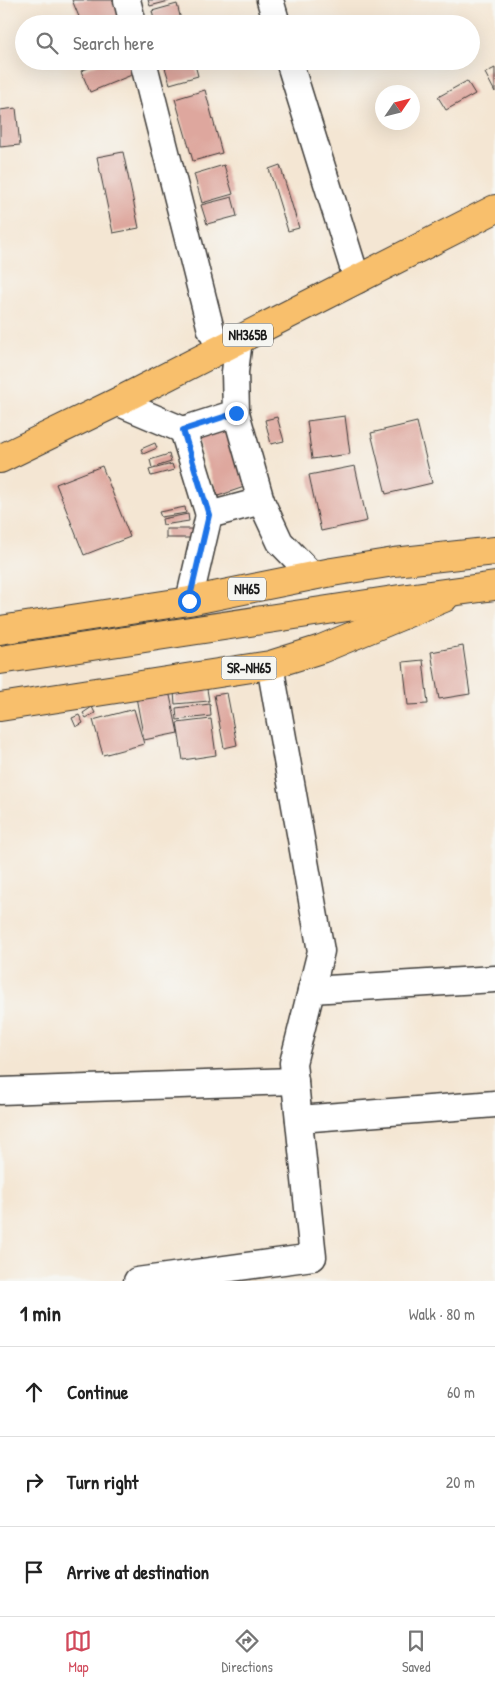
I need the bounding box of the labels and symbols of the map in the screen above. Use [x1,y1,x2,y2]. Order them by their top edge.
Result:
north arrow [375,85,420,130]
road number: NH365B [223,324,273,346]
route end [225,402,248,425]
road number: NH65 [228,578,266,600]
route start [178,590,201,613]
road number: SR-NH65 [222,656,276,680]

